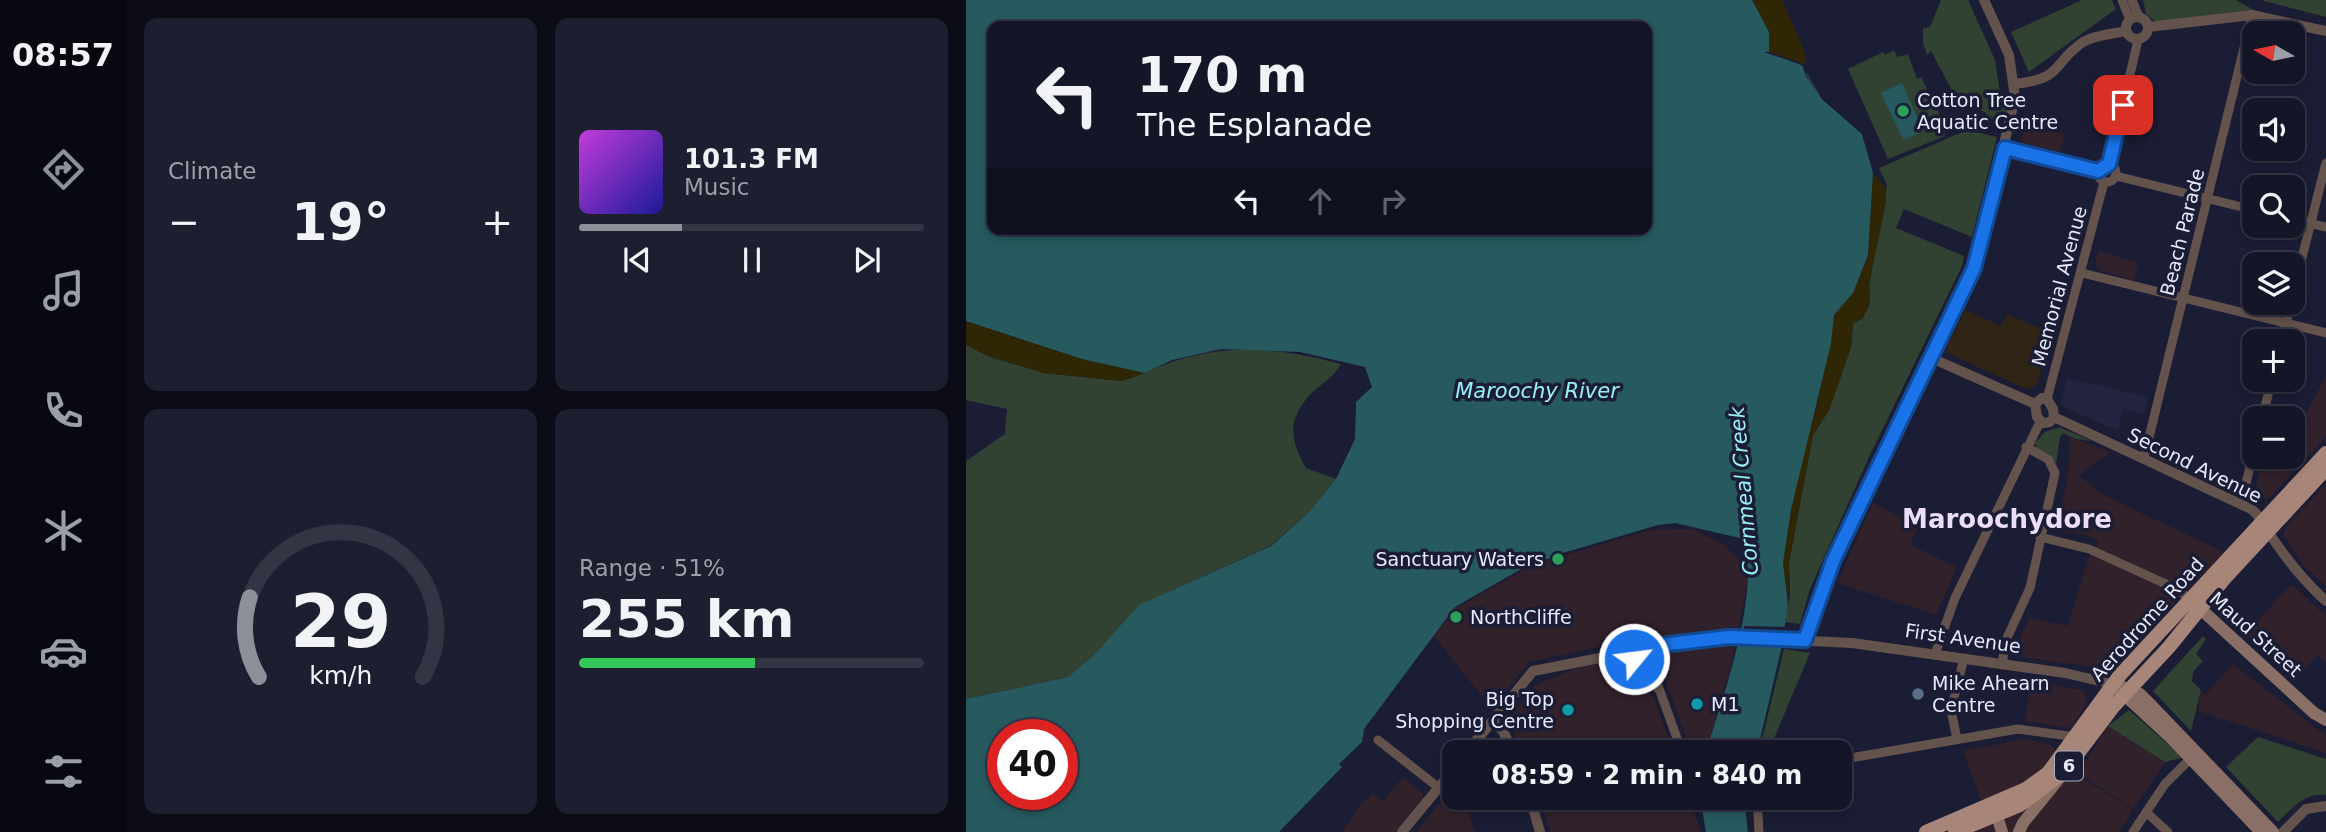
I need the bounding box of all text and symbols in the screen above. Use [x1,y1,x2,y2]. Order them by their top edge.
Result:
north arrow [2242,21,2305,84]
map controls [2242,21,2305,469]
text: 08:57 [12,36,114,74]
text: 170 m [1137,47,1307,104]
icon: left [1022,49,1113,140]
pin [2093,75,2153,135]
icon: arrive [2104,86,2142,124]
place label: Cotton Tree Aquatic Centre [1917,89,2058,133]
button: sound [2242,98,2305,161]
marker: Cotton Tree Aquatic Centre [1895,103,1911,119]
text: The Esplanade [1137,106,1372,144]
text: 101.3 FM [684,144,819,174]
icon: directions [39,145,88,194]
text: Climate [168,158,257,184]
street label: Beach Parade [2156,166,2208,298]
text: Music [684,174,749,200]
button: search [2242,175,2305,238]
icon: left [1228,182,1266,220]
icon: ahead [1301,182,1339,220]
icon: right [1374,182,1412,220]
text: 19° [291,192,390,252]
text: − [168,200,200,244]
text: + [481,200,513,244]
street label: Memorial Avenue [2027,204,2091,368]
icon: previous [618,241,656,279]
icon: pause [733,241,771,279]
icon: next [848,241,886,279]
button: layers [2242,252,2305,315]
icon: music [39,266,88,315]
button: + [2242,329,2305,392]
water label: Maroochy River [1455,379,1620,403]
icon: phone [39,386,88,435]
water label: Cornmeal Creek [1725,405,1763,576]
button: − [2242,406,2305,469]
street label: Second Avenue [2124,423,2266,507]
district label: Maroochydore [1902,504,2112,534]
icon: climate [39,506,88,555]
place label: Sanctuary Waters [1376,548,1544,570]
marker: Sanctuary Waters [1550,551,1566,567]
street label: Aerodrome Road [2086,553,2208,685]
text: Range · 51% [579,555,725,581]
text: 29 [290,580,391,665]
street label: Maud Street [2206,587,2306,681]
text: 255 km [579,589,794,649]
place label: NorthCliffe [1470,606,1572,628]
marker: NorthCliffe [1448,609,1464,625]
street label: First Avenue [1904,619,2022,657]
position arrow [1597,622,1671,696]
icon: car [39,627,88,676]
text: km/h [309,661,372,690]
place label: Mike Ahearn Centre [1932,672,2050,716]
marker: Mike Ahearn Centre [1910,686,1926,702]
place label: Big Top Shopping Centre [1395,688,1554,732]
place label: M1 [1711,693,1739,715]
marker: M1 [1689,696,1705,712]
marker: Big Top Shopping Centre [1560,702,1576,718]
speed limit sign: 40 [987,719,1078,810]
icon: filters [39,747,88,796]
road number: 6 [2055,752,2083,780]
text: 08:59 · 2 min · 840 m [1492,760,1802,790]

